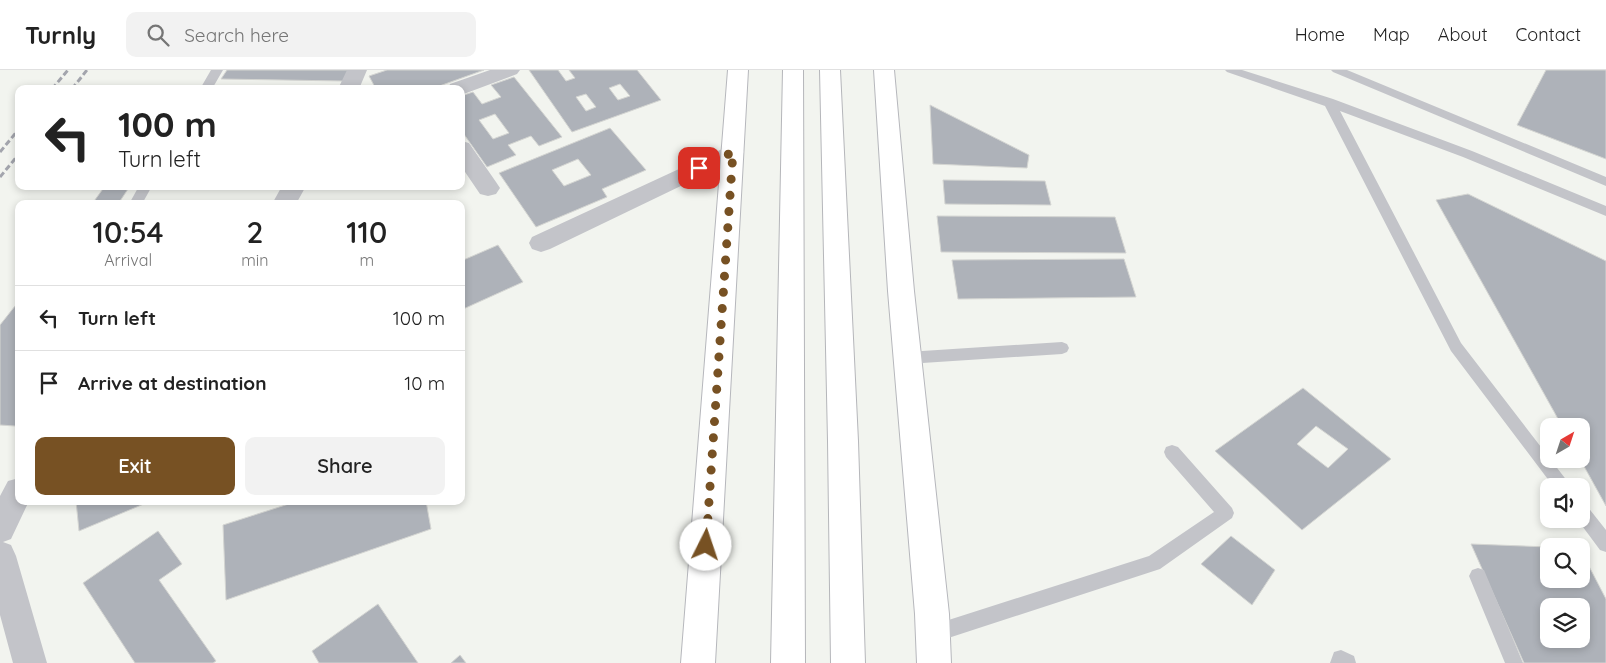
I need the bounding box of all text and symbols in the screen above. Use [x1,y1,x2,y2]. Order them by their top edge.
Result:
search box [126,12,476,57]
text: Turnly [25,20,96,50]
icon: search [144,21,172,49]
text: Search here [184,23,289,47]
text: Home [1295,23,1345,46]
text: Map [1373,23,1410,46]
text: About [1438,23,1488,46]
text: Contact [1516,23,1581,46]
text: 100 m [118,102,217,146]
icon: left [35,105,100,170]
text: Turn left [118,145,201,173]
pin [678,147,720,189]
icon: arrive [685,154,713,182]
text: 10:54 [93,213,164,251]
text: 2 [246,213,263,251]
text: 110 [346,213,387,251]
text: Arrival [104,250,152,270]
text: min [241,250,269,270]
text: m [359,250,374,270]
icon: left [35,304,63,332]
text: Turn left [78,306,156,330]
text: 100 m [393,306,445,330]
icon: arrive [35,369,63,397]
text: Arrive at destination [78,371,267,395]
text: 10 m [404,371,445,395]
north arrow [1540,418,1590,468]
map controls [1540,418,1590,648]
button: Exit [35,437,235,495]
button: Share [245,437,445,495]
button: sound [1540,478,1590,528]
position arrow [679,518,731,570]
button: search [1540,538,1590,588]
button: layers [1540,598,1590,648]

